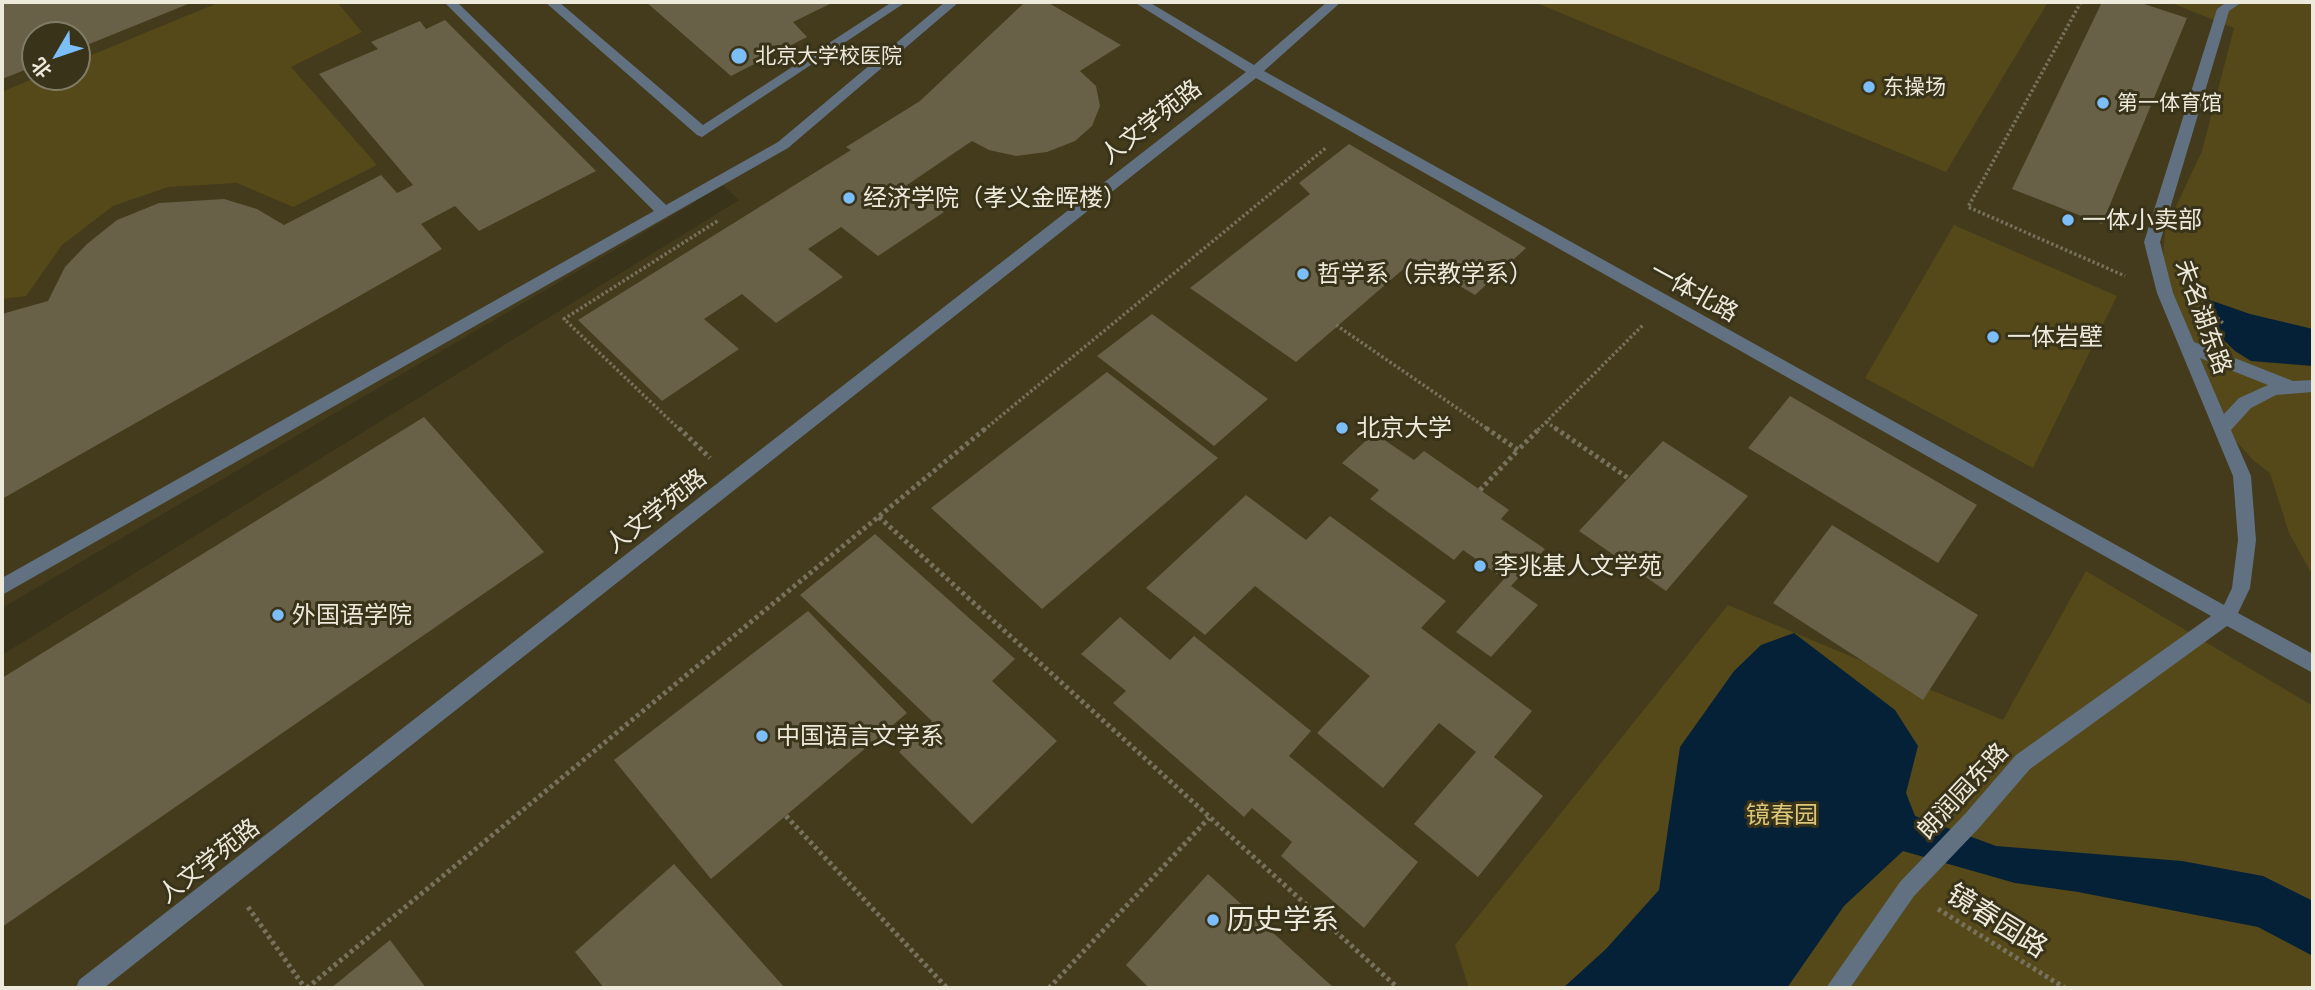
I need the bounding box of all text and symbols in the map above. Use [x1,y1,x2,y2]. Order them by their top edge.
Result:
north arrow [21,21,91,91]
place label: 北京大学校医院 [755,43,902,69]
marker: 北京大学校医院 [729,46,749,66]
text: 北 [26,54,56,83]
street label: 人文学苑路 [1095,74,1207,170]
place label: 东操场 [1883,74,1946,100]
marker: 东操场 [1861,79,1877,95]
place label: 第一体育馆 [2117,90,2222,116]
marker: 第一体育馆 [2095,95,2111,111]
place label: 经济学院（孝义金晖楼） [863,184,1127,212]
marker: 经济学院（孝义金晖楼） [841,190,857,206]
place label: 一体小卖部 [2082,206,2202,234]
marker: 一体小卖部 [2060,212,2076,228]
street label: 一体北路 [1645,256,1743,328]
street label: 未名湖东路 [2169,256,2237,378]
place label: 哲学系（宗教学系） [1317,260,1533,288]
marker: 哲学系（宗教学系） [1295,266,1311,282]
place label: 一体岩壁 [2007,323,2103,351]
marker: 一体岩壁 [1985,329,2001,345]
place label: 北京大学 [1356,414,1452,442]
marker: 北京大学 [1334,420,1350,436]
street label: 人文学苑路 [600,463,712,559]
place label: 李兆基人文学苑 [1494,552,1662,580]
marker: 李兆基人文学苑 [1472,558,1488,574]
place label: 外国语学院 [292,601,412,629]
marker: 外国语学院 [270,607,286,623]
place label: 中国语言文学系 [776,722,944,750]
marker: 中国语言文学系 [754,728,770,744]
street label: 朗润园东路 [1912,737,2014,845]
park label: 镜春园 [1746,801,1818,829]
street label: 人文学苑路 [153,813,265,909]
street label: 镜春园路 [1941,877,2053,965]
place label: 历史学系 [1227,903,1339,937]
marker: 历史学系 [1205,912,1221,928]

